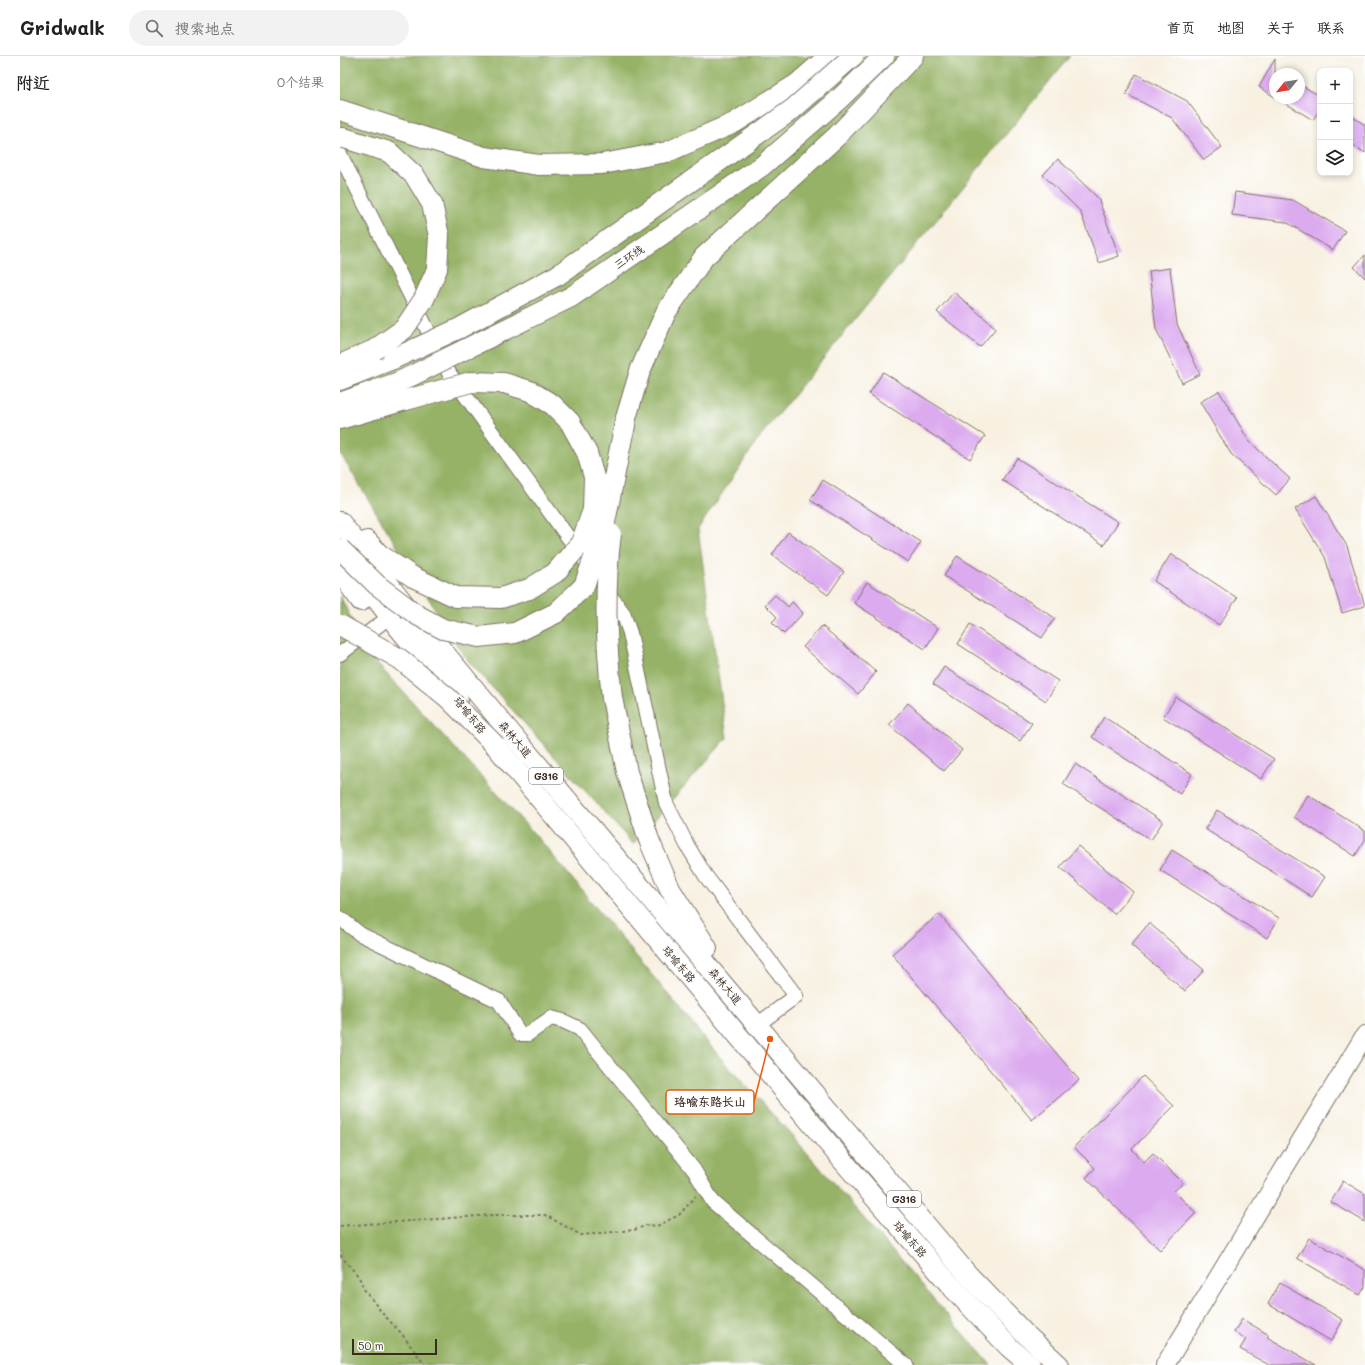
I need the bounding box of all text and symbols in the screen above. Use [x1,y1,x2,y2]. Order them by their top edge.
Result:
search box [129,10,409,46]
text: Gridwalk [20,15,105,40]
icon: search [143,17,165,39]
text: 搜索地点 [175,18,235,38]
text: 首页 [1167,18,1195,37]
text: 地图 [1217,18,1245,37]
text: 关于 [1267,18,1295,37]
text: 联系 [1317,18,1345,37]
north arrow [1269,68,1305,104]
map controls [1317,68,1353,176]
button: + [1317,68,1353,104]
text: 附近 [16,71,50,93]
text: 0个结果 [277,73,324,90]
button: − [1317,104,1353,140]
button: layers [1317,140,1353,176]
street label: 三环线 [611,241,647,272]
street label: 珞喻东路 [451,693,490,737]
street label: 森林大道 [495,717,535,760]
road number: G316 [529,768,563,784]
street label: 珞喻东路 [659,942,699,985]
street label: 森林大道 [705,964,745,1007]
callout: 珞喻东路长山 [666,1090,754,1114]
text: 珞喻东路长山 [674,1093,746,1109]
road number: G316 [887,1191,921,1207]
street label: 珞喻东路 [890,1217,930,1260]
scale bar [352,1337,437,1356]
text: 50 m [358,1338,384,1353]

